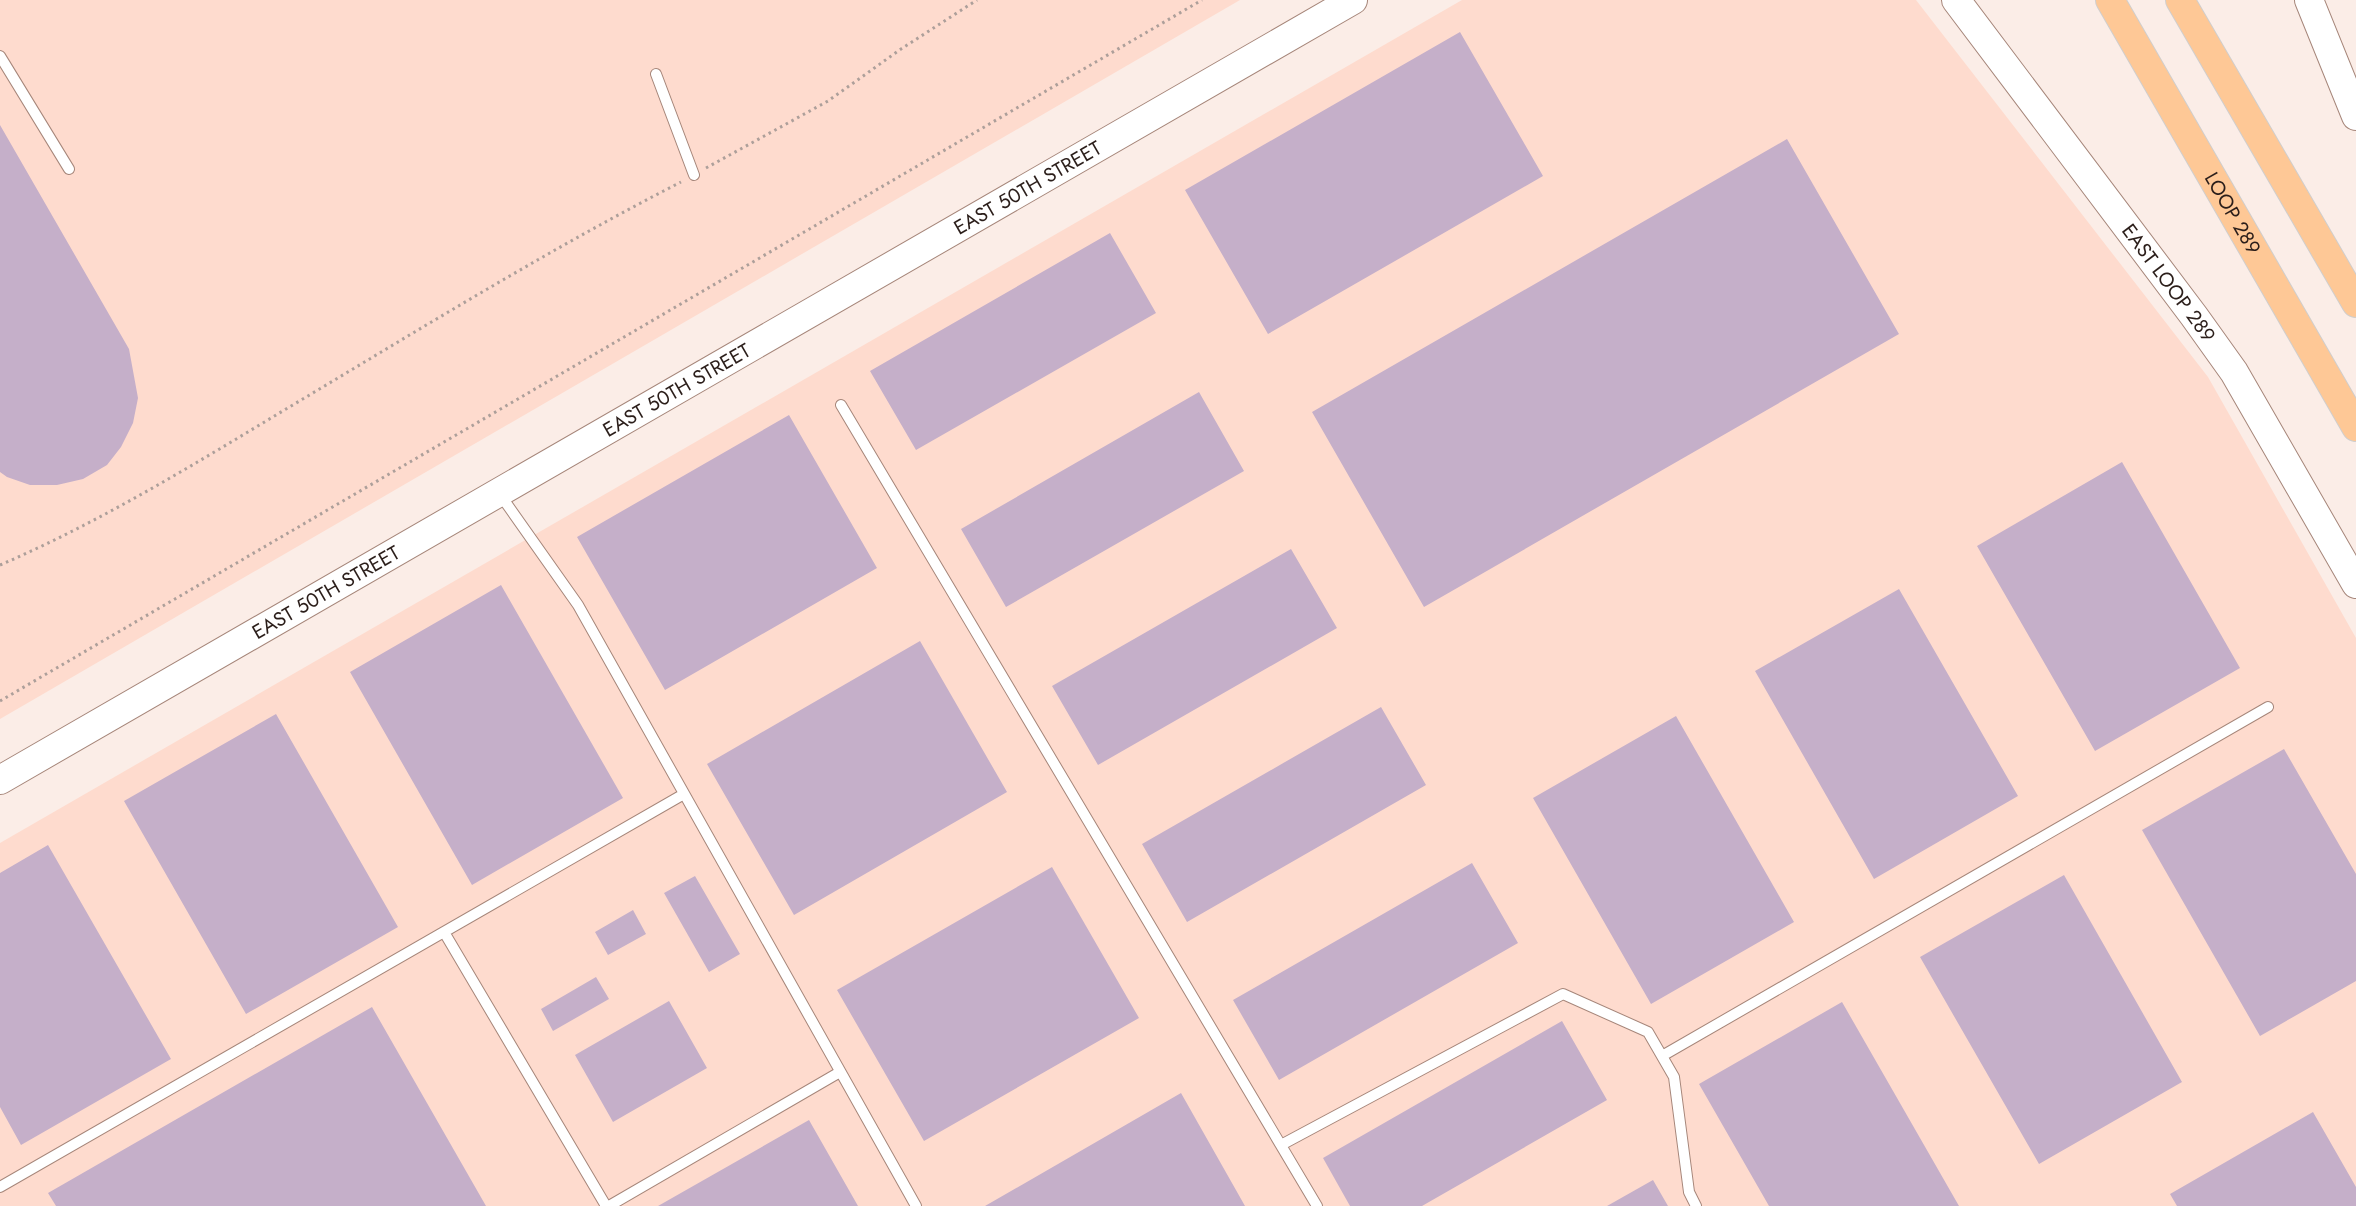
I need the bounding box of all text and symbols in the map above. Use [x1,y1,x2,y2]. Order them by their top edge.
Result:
street label: EAST 50TH STREET [949,134,1108,242]
street label: LOOP 289 [2197,167,2268,260]
street label: EAST LOOP 289 [2114,218,2222,348]
street label: EAST 50TH STREET [598,336,757,444]
street label: EAST 50TH STREET [247,538,406,647]

